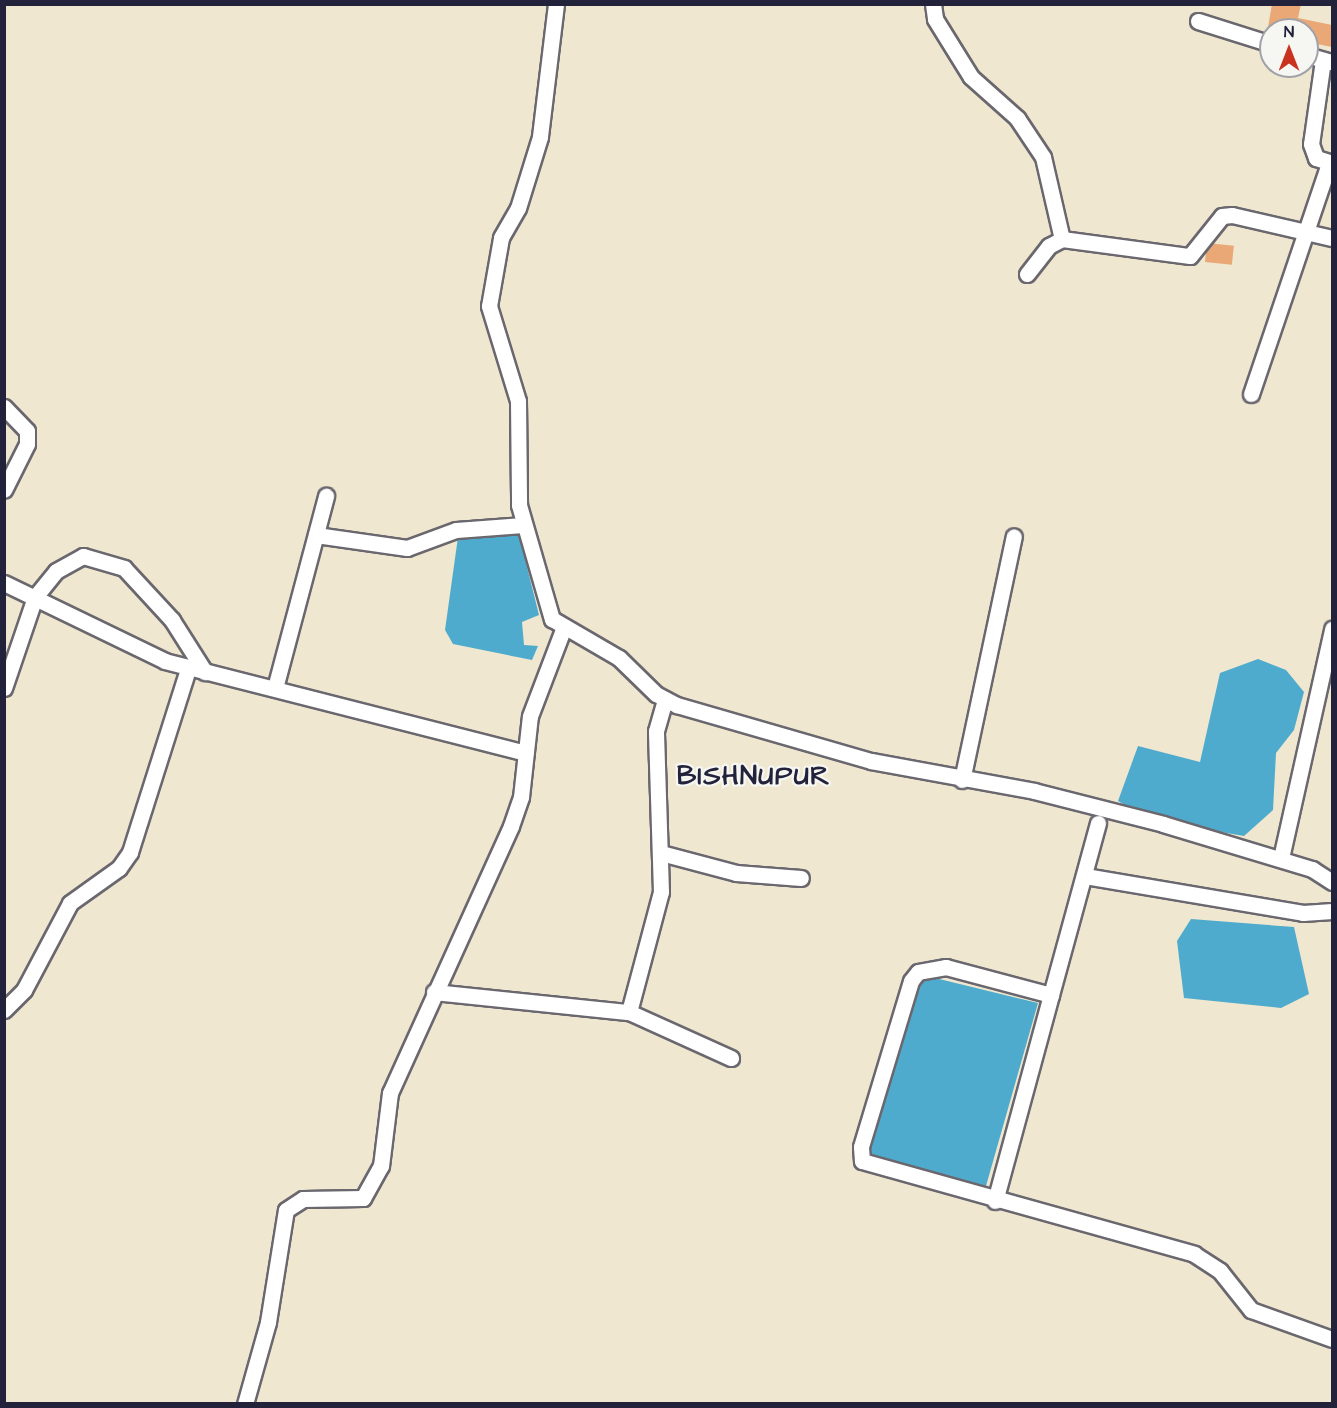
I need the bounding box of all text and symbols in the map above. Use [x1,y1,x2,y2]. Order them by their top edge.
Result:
north arrow [1259,18,1319,78]
text: N [1284,21,1294,43]
district label: BISHNUPUR [677,761,831,793]

